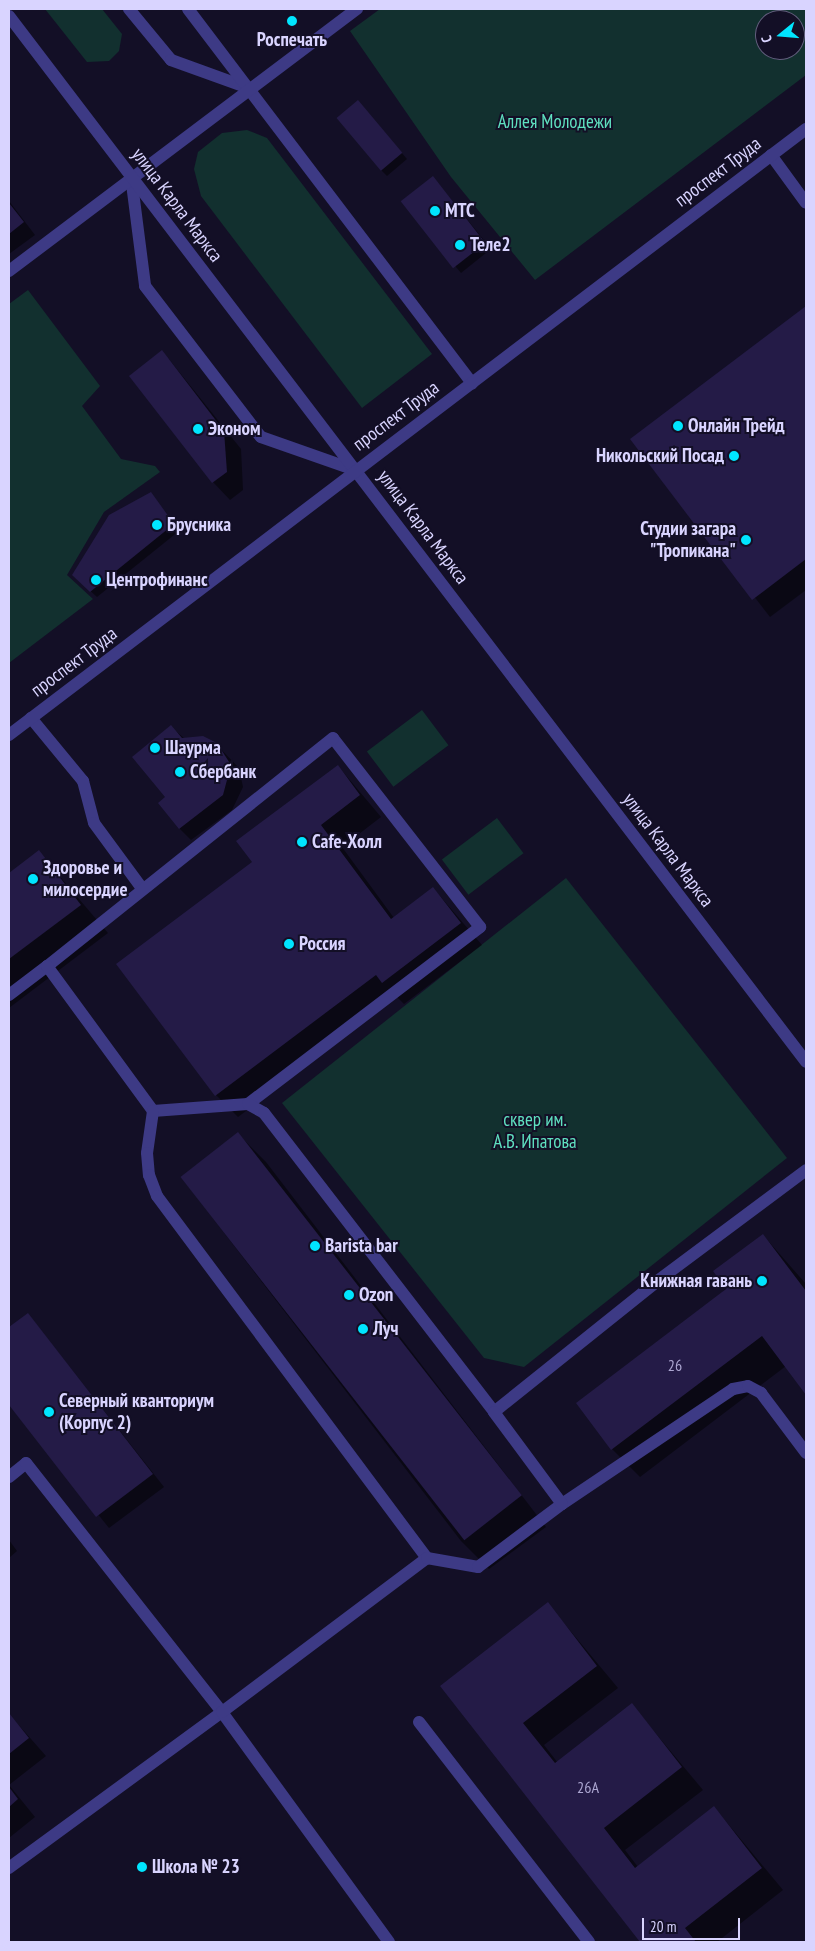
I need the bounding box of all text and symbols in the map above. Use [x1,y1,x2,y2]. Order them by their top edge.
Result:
north arrow [755,10,805,60]
marker: Роспечать [286,15,298,27]
place label: Роспечать [257,29,327,51]
text: С [757,33,776,45]
park label: Аллея Молодежи [498,111,612,133]
street label: проспект Труда [670,132,766,212]
street label: улица Карла Маркса [127,143,227,267]
place label: МТС [445,200,475,222]
marker: МТС [429,205,441,217]
place label: Теле2 [470,234,510,256]
marker: Теле2 [454,239,466,251]
street label: проспект Труда [348,376,444,456]
place label: Онлайн Трейд [688,415,785,437]
place label: Эконом [208,418,261,440]
marker: Онлайн Трейд [672,420,684,432]
marker: Эконом [192,423,204,435]
place label: Никольский Посад [596,445,724,467]
marker: Никольский Посад [728,450,740,462]
street label: улица Карла Маркса [373,465,473,589]
place label: Брусника [167,514,231,536]
place label: Студии загара "Тропикана" [640,518,736,562]
marker: Брусника [151,519,163,531]
marker: Студии загара "Тропикана" [740,534,752,546]
place label: Центрофинанс [106,569,208,591]
marker: Центрофинанс [90,574,102,586]
street label: проспект Труда [26,622,122,702]
place label: Шаурма [165,737,221,759]
marker: Шаурма [149,742,161,754]
place label: Сбербанк [190,761,256,783]
marker: Сбербанк [174,766,186,778]
street label: улица Карла Маркса [618,788,718,912]
place label: Cafe-Холл [312,831,382,853]
marker: Cafe-Холл [296,836,308,848]
place label: Здоровье и милосердие [43,857,128,901]
marker: Здоровье и милосердие [27,873,39,885]
place label: Россия [299,933,346,955]
marker: Россия [283,938,295,950]
park label: сквер им. А.В. Ипатова [493,1109,577,1153]
place label: Barista bar [325,1235,398,1257]
marker: Barista bar [309,1240,321,1252]
place label: Книжная гавань [640,1270,752,1292]
marker: Книжная гавань [756,1275,768,1287]
place label: Ozon [359,1284,393,1306]
marker: Ozon [343,1289,355,1301]
place label: Луч [373,1318,398,1340]
marker: Луч [357,1323,369,1335]
house number: 26 [668,1355,682,1375]
place label: Северный кванториум (Корпус 2) [59,1390,214,1434]
marker: Северный кванториум (Корпус 2) [43,1406,55,1418]
house number: 26А [577,1777,599,1797]
place label: Школа № 23 [152,1856,240,1878]
marker: Школа № 23 [136,1861,148,1873]
scale bar [645,1908,742,1940]
text: 20 m [650,1917,676,1936]

